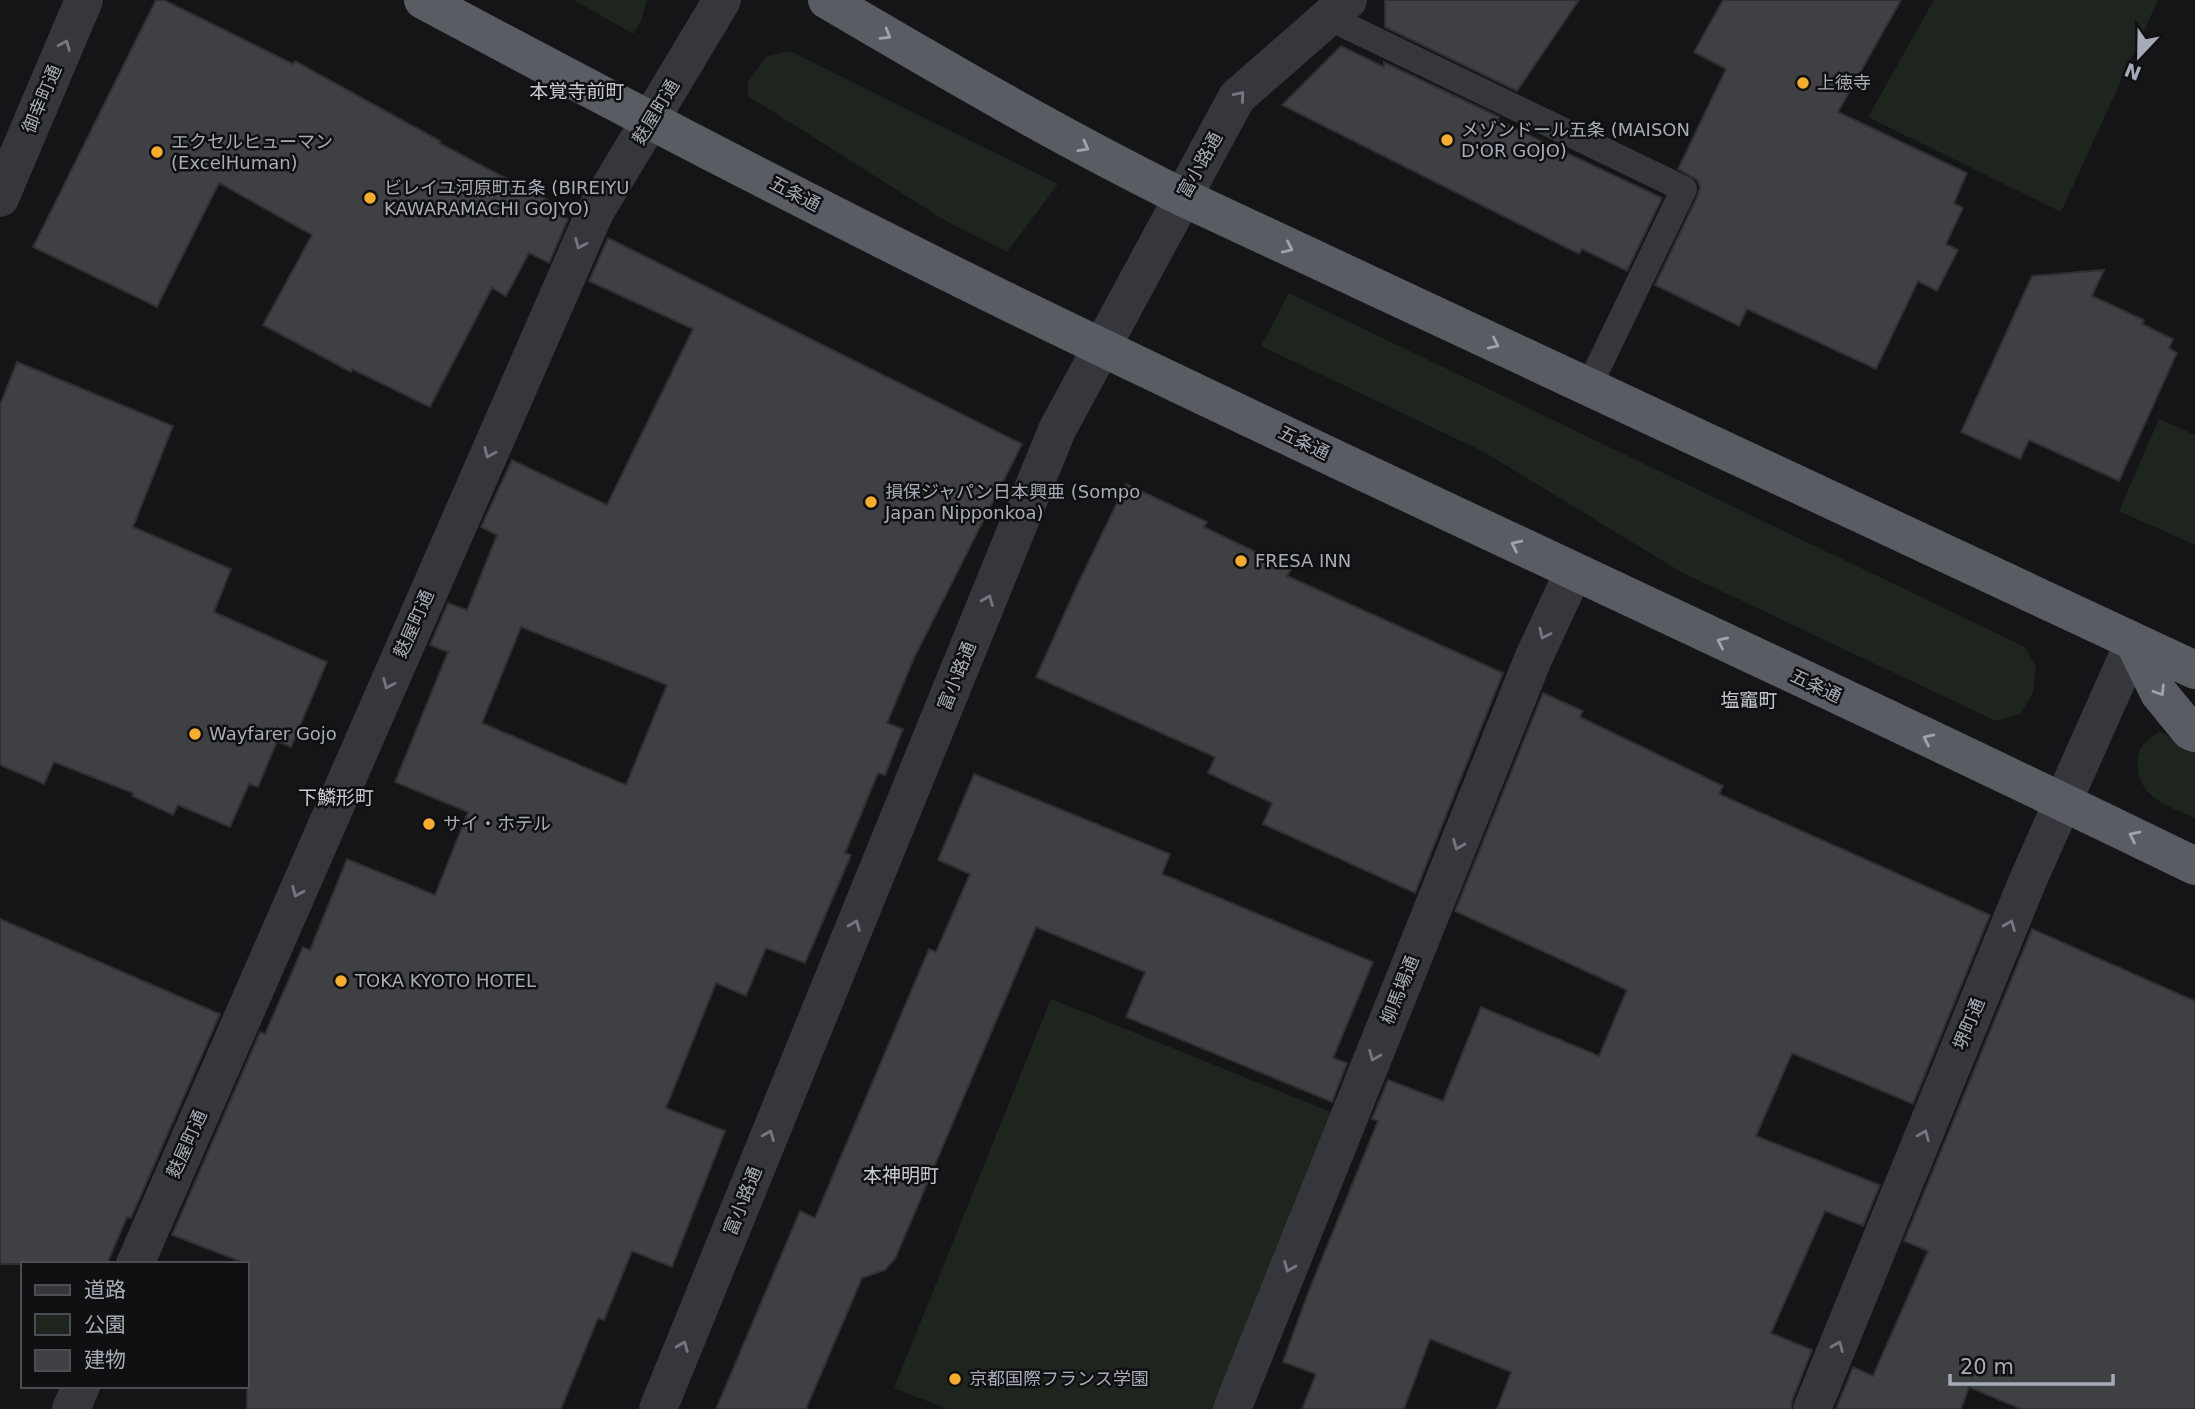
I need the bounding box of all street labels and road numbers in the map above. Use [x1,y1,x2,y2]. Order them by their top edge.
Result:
street label: 御幸町通 [18,62,65,136]
street label: 麩屋町通 [628,75,683,148]
street label: 富小路通 [1173,128,1226,201]
street label: 五条通 [766,172,824,215]
street label: 五条通 [1275,421,1333,464]
street label: 麩屋町通 [389,587,438,661]
street label: 富小路通 [933,639,980,713]
street label: 五条通 [1787,665,1845,706]
street label: 柳馬場通 [1376,953,1423,1027]
street label: 堺町通 [1949,995,1988,1053]
street label: 麩屋町通 [162,1107,211,1181]
street label: 富小路通 [719,1164,766,1238]

